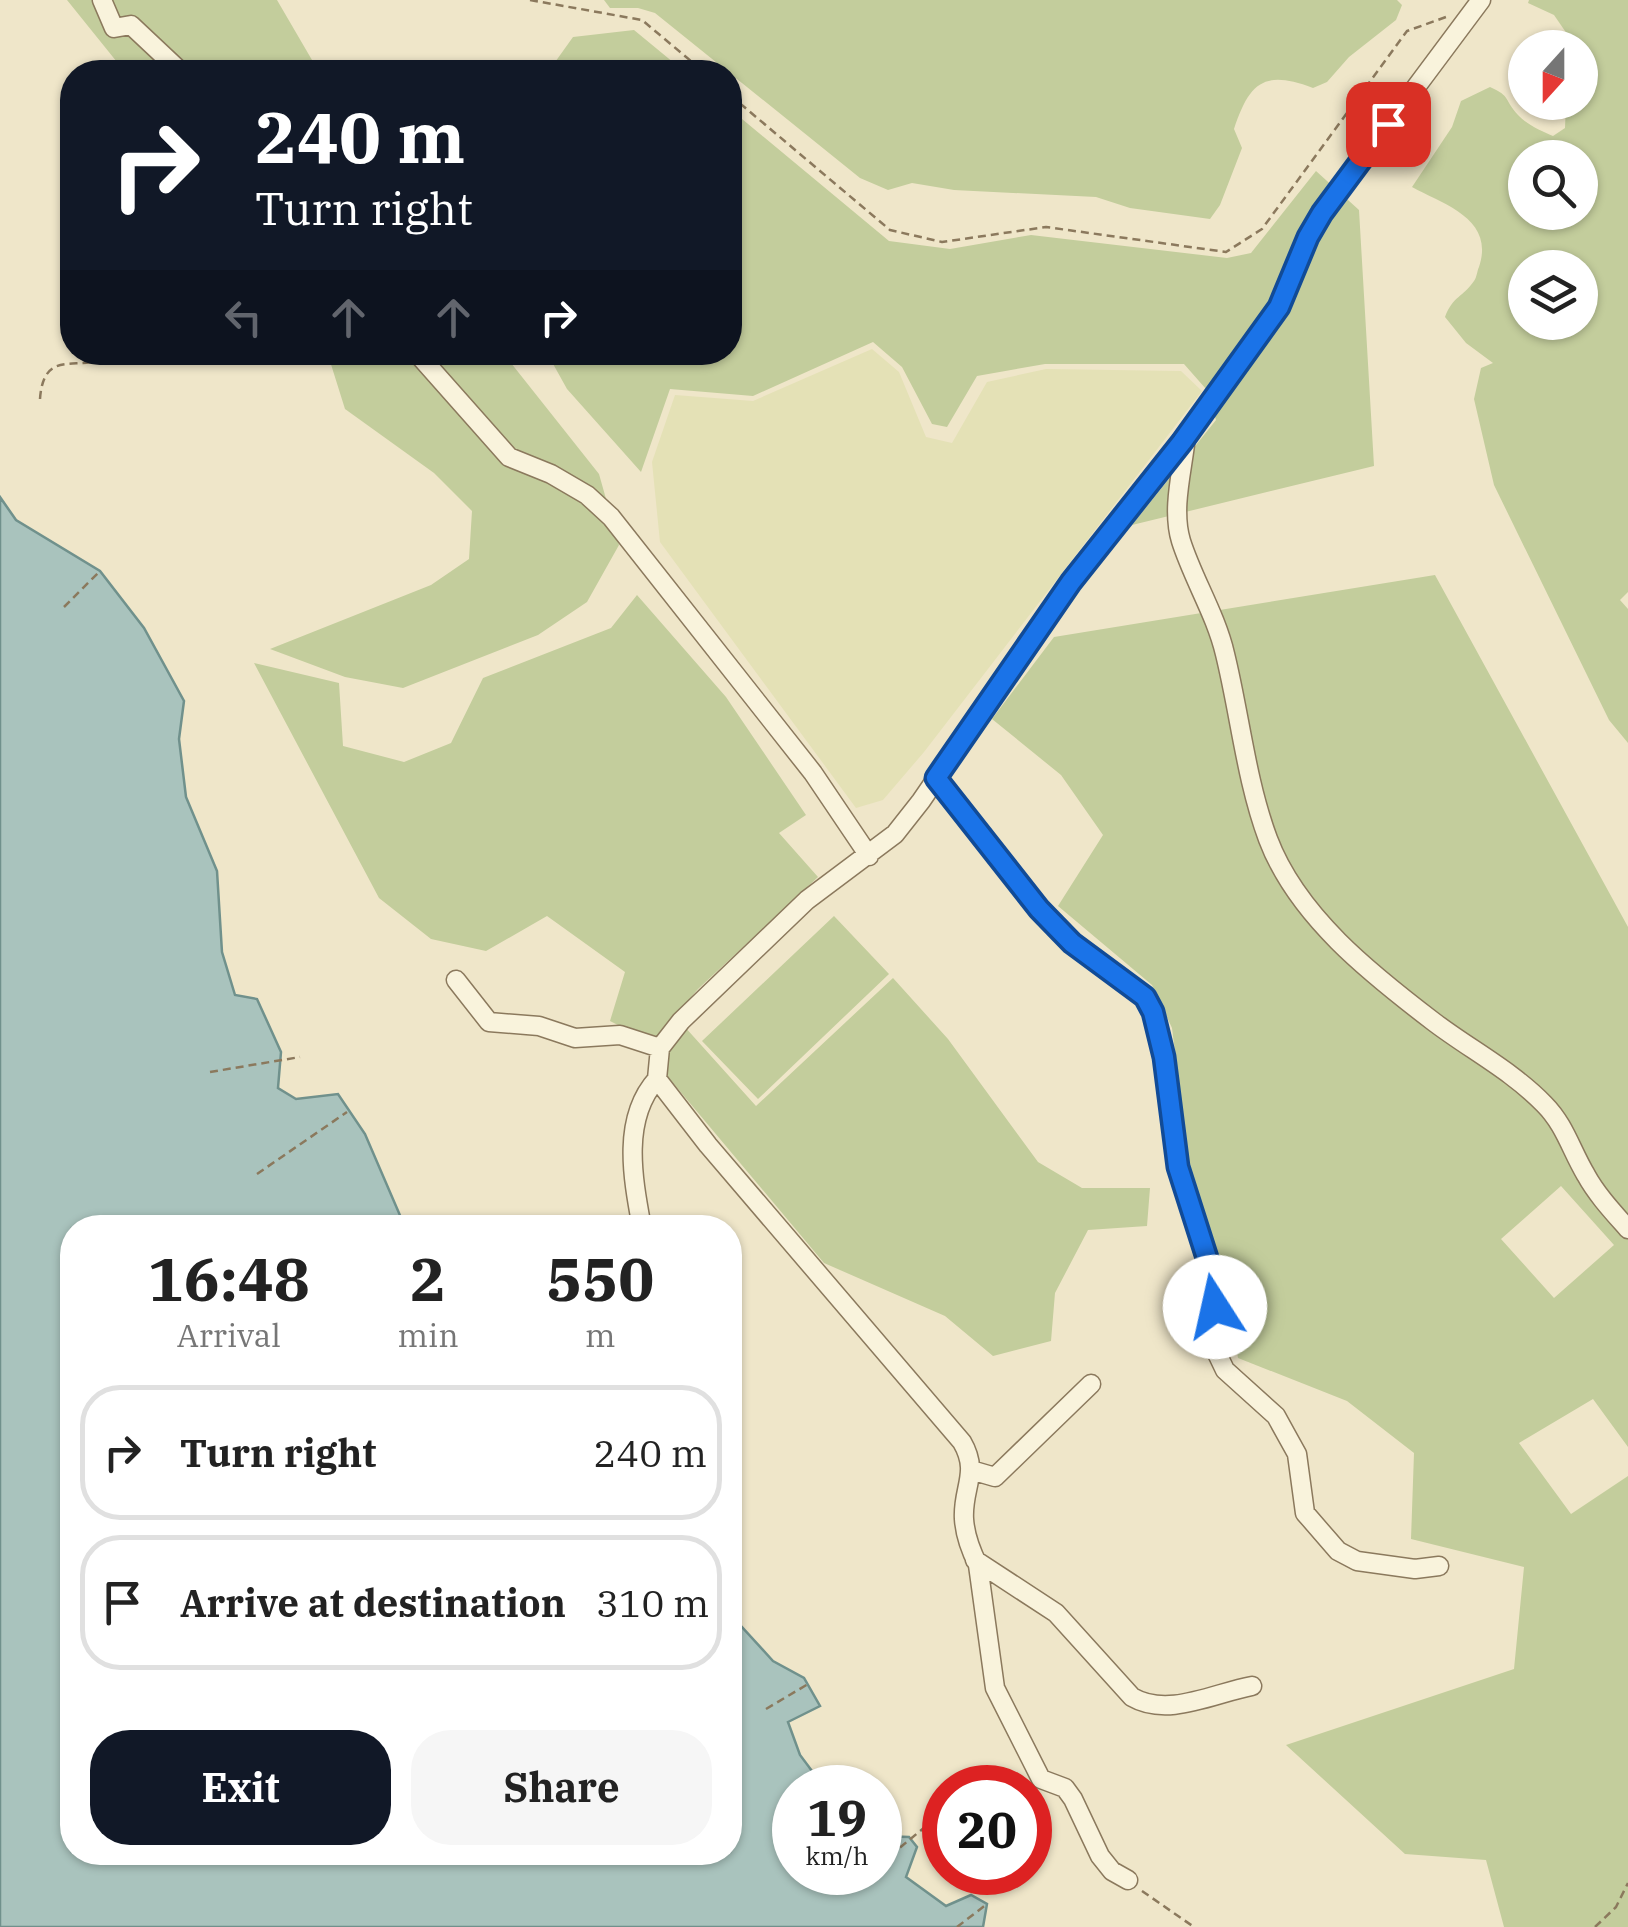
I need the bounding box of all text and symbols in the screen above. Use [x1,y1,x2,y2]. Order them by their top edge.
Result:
north arrow [1508,30,1598,120]
map controls [1508,30,1598,340]
pin [1346,82,1431,167]
text: 240 m [255,91,465,182]
icon: arrive [1361,97,1416,152]
icon: right [90,100,220,230]
button: search [1508,140,1598,230]
text: Turn right [255,179,473,237]
button: layers [1508,250,1598,340]
icon: left [216,290,271,345]
icon: ahead [321,290,376,345]
icon: ahead [426,290,481,345]
icon: right [531,290,586,345]
text: 16:48 [148,1239,310,1318]
text: 2 [410,1239,446,1318]
text: 550 [546,1239,654,1318]
position arrow [1163,1255,1267,1359]
text: Arrival [177,1314,281,1356]
text: min [398,1314,459,1356]
text: m [585,1314,616,1356]
icon: right [95,1425,150,1480]
text: Turn right [180,1428,376,1477]
text: 240 m [594,1428,707,1477]
icon: arrive [95,1575,150,1630]
text: Arrive at destination [180,1578,566,1627]
text: 310 m [596,1578,709,1627]
button: Exit [90,1730,391,1845]
button: Share [411,1730,712,1845]
speed limit sign: 20 [922,1765,1052,1895]
text: 19 [807,1785,867,1850]
text: km/h [805,1839,869,1872]

